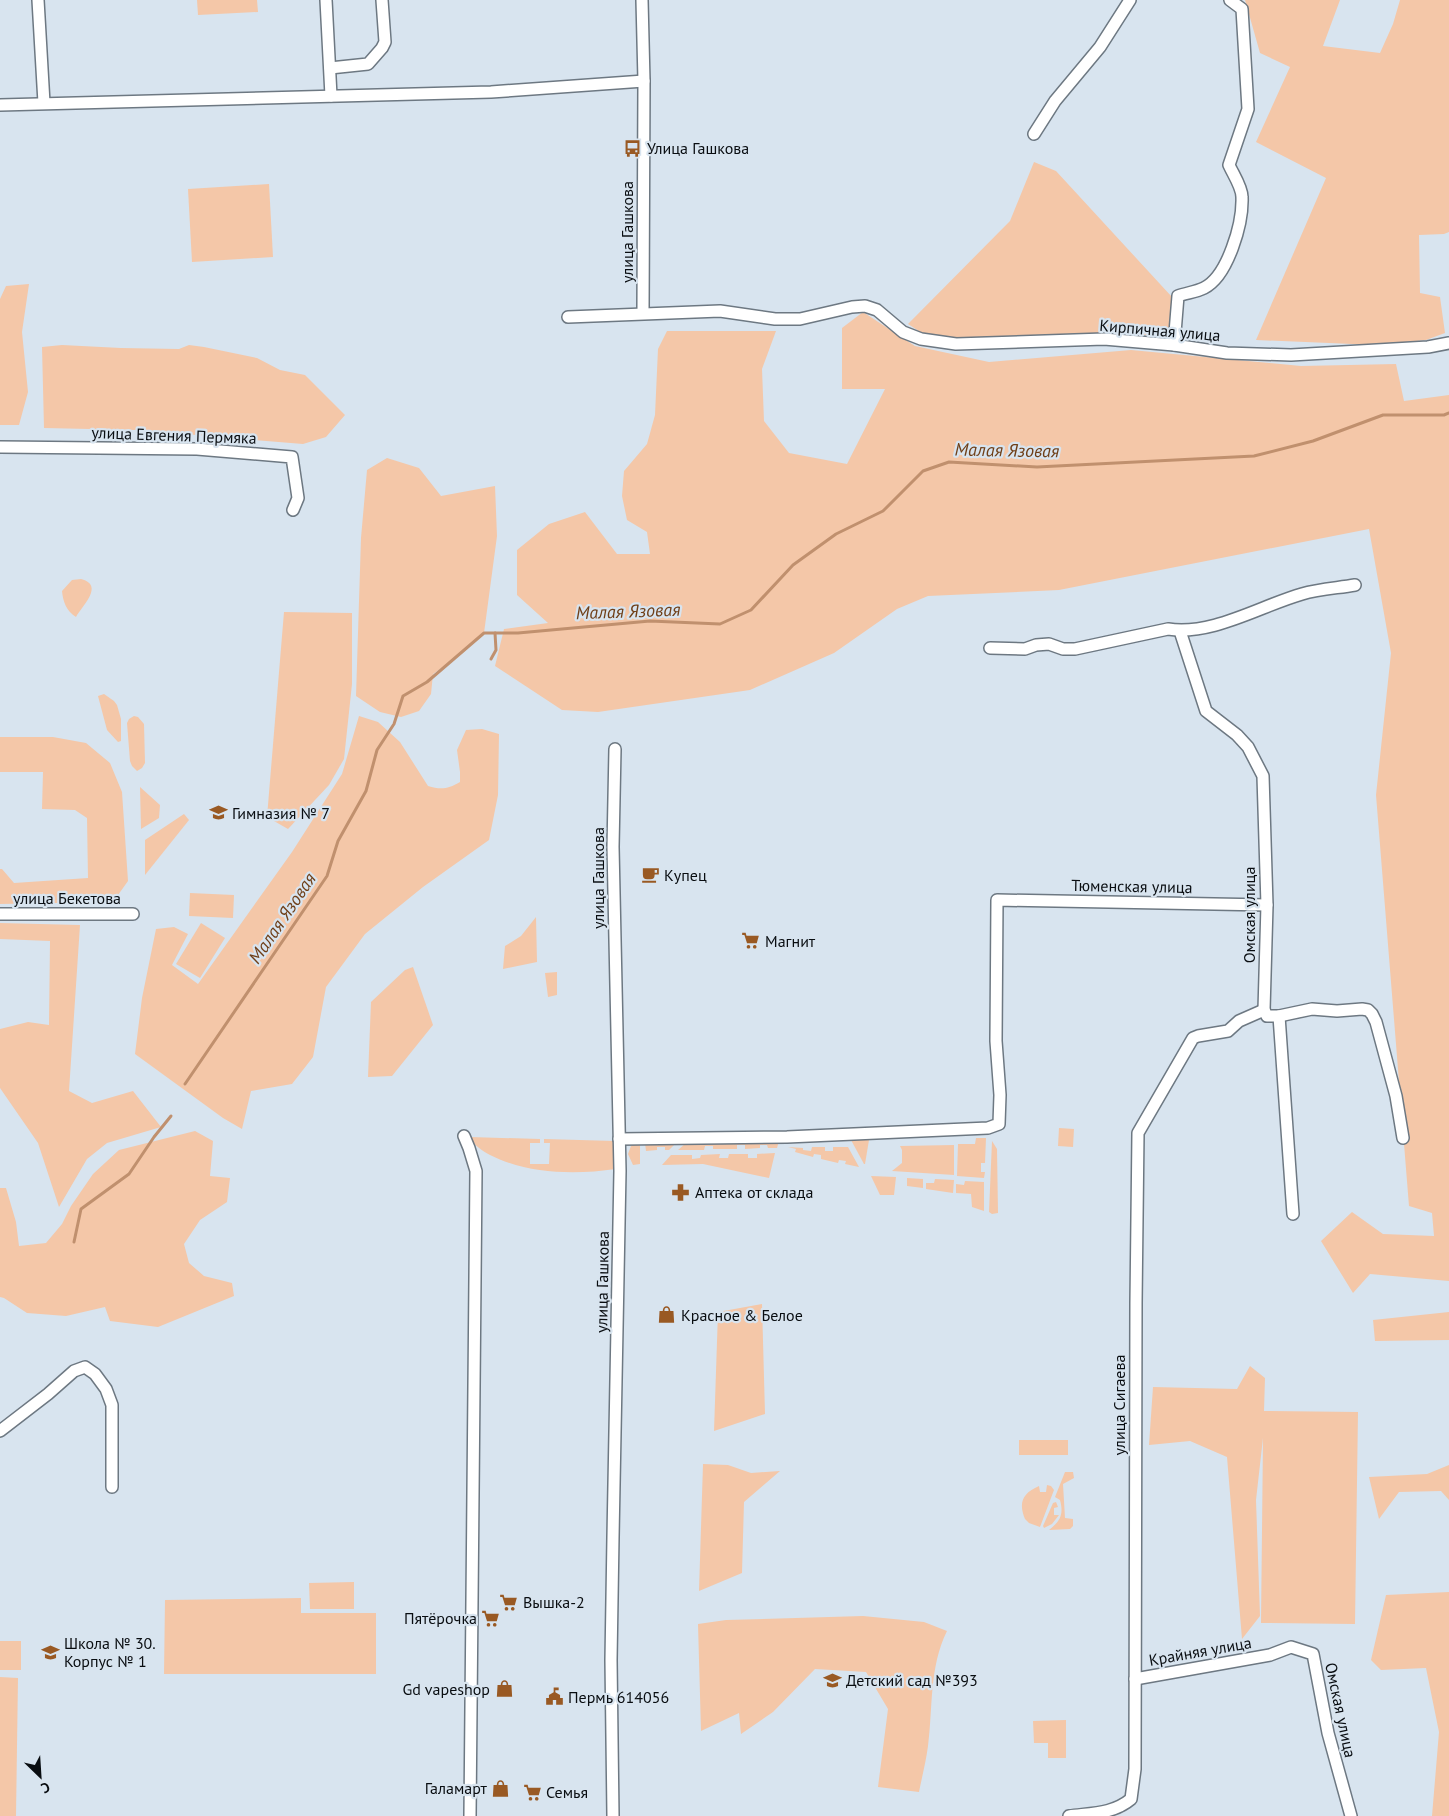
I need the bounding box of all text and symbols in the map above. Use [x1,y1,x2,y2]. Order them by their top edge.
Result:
bus stop icon: Улица Гашкова [623,138,643,158]
place label: Улица Гашкова [647,138,749,158]
street label: улица Гашкова [617,181,637,283]
street label: Кирпичная улица [1099,315,1221,345]
street label: улица Евгения Пермяка [91,422,257,448]
water label: Малая Язовая [954,438,1060,462]
water label: Малая Язовая [575,598,681,624]
school or university icon: Гимназия № 7 [208,803,228,823]
place label: Гимназия № 7 [232,803,330,823]
street label: улица Гашкова [588,827,608,929]
cafe icon: Купец [640,865,660,885]
place label: Купец [664,865,707,885]
street label: Омская улица [1239,867,1259,963]
water label: Малая Язовая [243,868,321,968]
street label: Тюменская улица [1071,875,1193,897]
street label: улица Бекетова [13,888,121,908]
supermarket icon: Магнит [741,931,761,951]
place label: Магнит [765,931,816,951]
pharmacy icon: Аптека от склада [671,1182,691,1202]
place label: Аптека от склада [695,1182,813,1202]
street label: улица Гашкова [591,1231,613,1333]
shop icon: Красное & Белое [657,1305,677,1325]
place label: Красное & Белое [681,1305,803,1325]
street label: улица Сигаева [1109,1355,1129,1455]
supermarket icon: Вышка-2 [499,1592,519,1612]
place label: Вышка-2 [523,1592,585,1612]
place label: Пятёрочка [404,1608,477,1628]
supermarket icon: Пятёрочка [481,1608,501,1628]
street label: Крайняя улица [1147,1632,1253,1670]
place label: Школа № 30. Корпус № 1 [64,1633,156,1671]
school or university icon: Школа № 30. Корпус № 1 [40,1642,60,1662]
street label: Омская улица [1321,1661,1361,1759]
school or university icon: Детский сад №393 [822,1670,842,1690]
place label: Детский сад №393 [846,1670,978,1690]
place label: Gd vapeshop [402,1679,490,1699]
shop icon: Gd vapeshop [494,1679,514,1699]
public building icon: Пермь 614056 [544,1687,564,1707]
place label: Пермь 614056 [568,1687,669,1707]
north arrow [15,1751,65,1801]
text: С [38,1778,53,1798]
place label: Галамарт [425,1778,488,1798]
shop icon: Галамарт [491,1778,511,1798]
supermarket icon: Семья [522,1782,542,1802]
place label: Семья [546,1782,588,1802]

